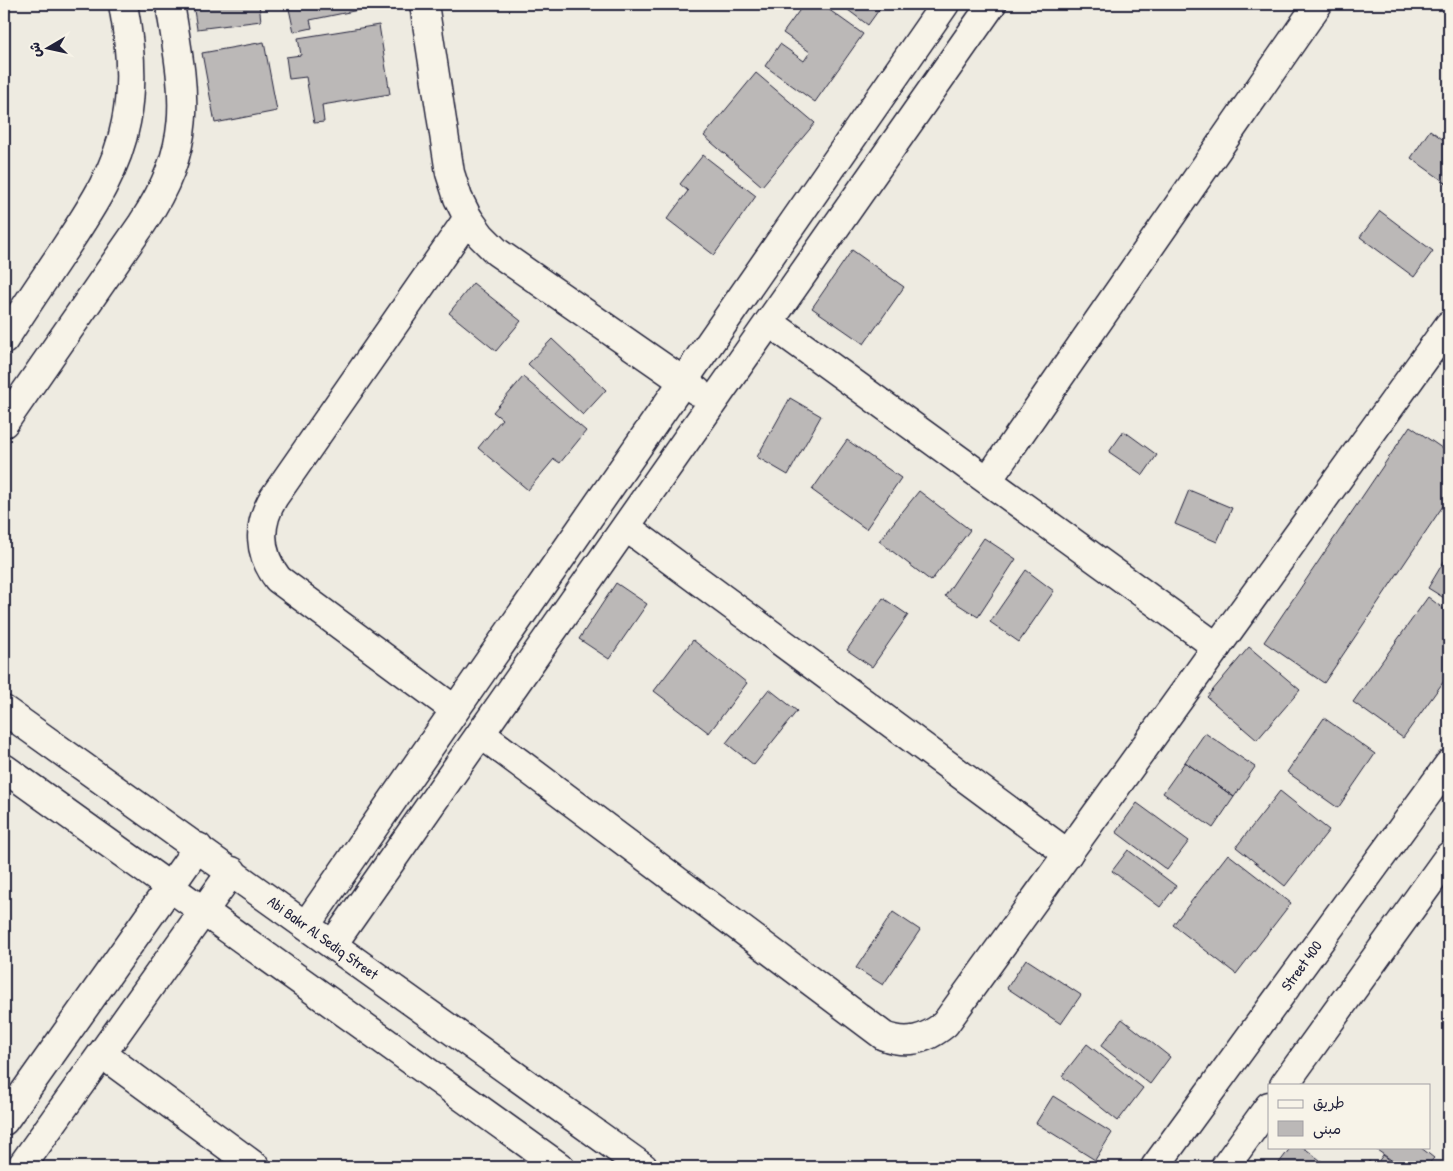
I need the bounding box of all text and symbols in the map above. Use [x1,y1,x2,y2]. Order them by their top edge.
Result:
north arrow [22,22,72,72]
text: ش [24,41,45,59]
street label: Abi Bakr Al Sediq Street [264,891,383,985]
street label: Street 400 [1276,936,1327,995]
legend [1268,1084,1430,1148]
text: طريق [1313,1092,1345,1113]
text: مبنى [1313,1118,1341,1139]

